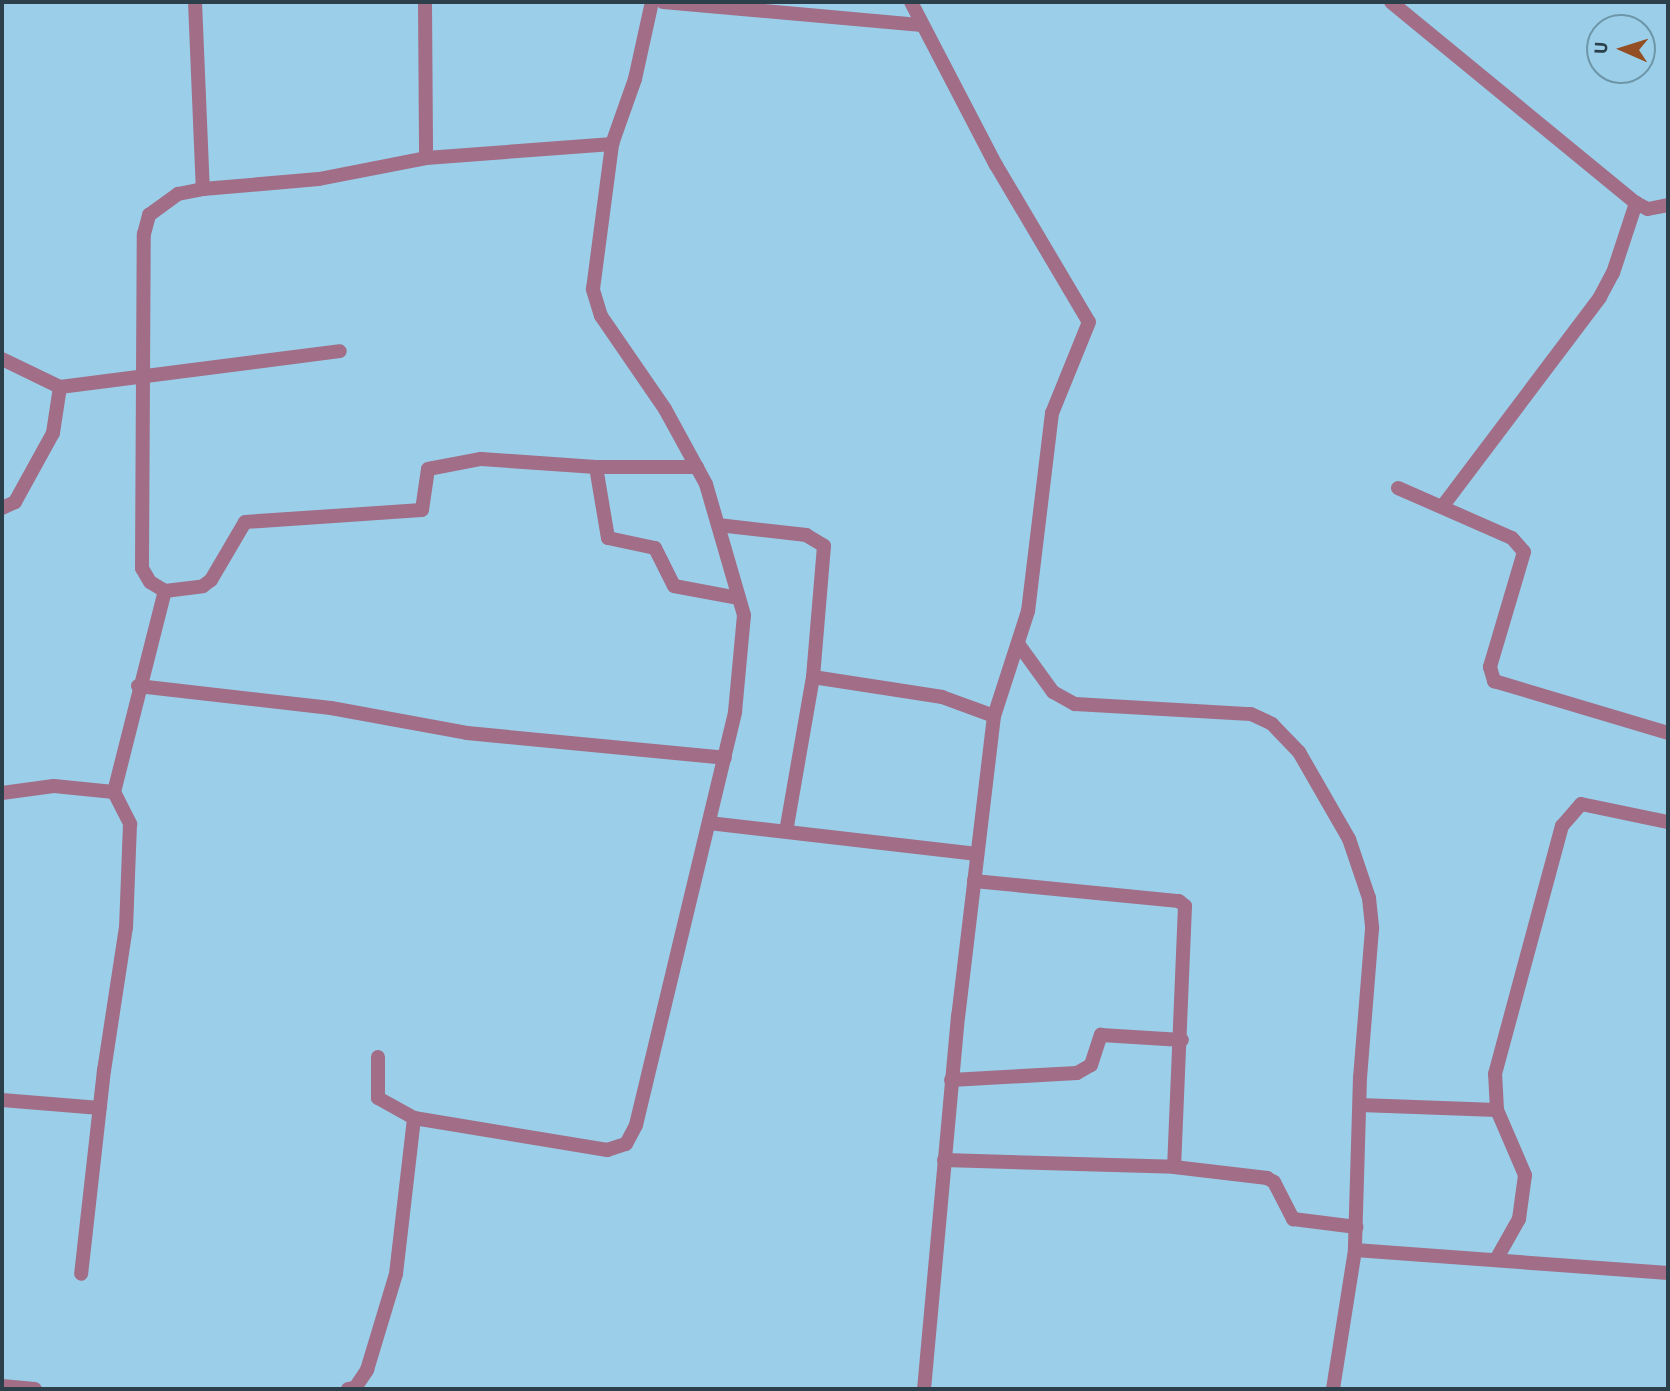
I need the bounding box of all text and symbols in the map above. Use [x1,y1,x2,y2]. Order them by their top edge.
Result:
north arrow [1586,14,1656,84]
text: U [1588,41,1615,55]

